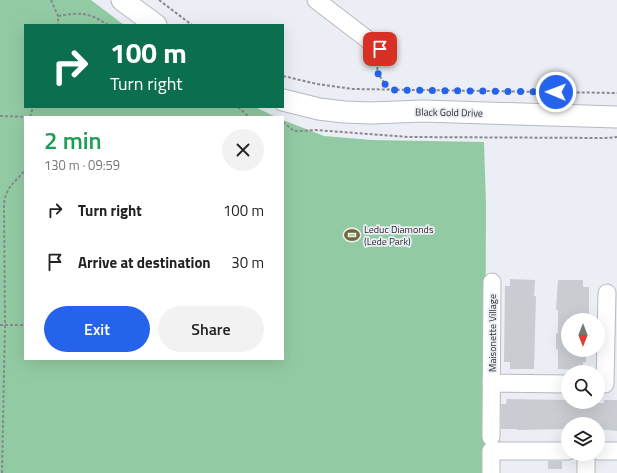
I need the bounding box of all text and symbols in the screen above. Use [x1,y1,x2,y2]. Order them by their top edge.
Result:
text: 100 m [110,31,187,74]
pin [363,32,397,66]
icon: arrive [369,38,391,60]
icon: right [44,40,96,92]
text: Turn right [110,70,183,97]
position arrow [535,71,577,113]
street label: Black Gold Drive [415,104,483,121]
text: 2 min [44,122,102,158]
button: close [222,129,264,171]
text: 130 m · 09:59 [44,155,120,175]
icon: right [44,199,66,221]
text: Turn right [78,199,142,222]
text: 100 m [223,199,264,222]
place label: Leduc Diamonds (Lede Park) [364,222,434,249]
sports icon: Leduc Diamonds (Lede Park) [343,226,361,244]
icon: arrive [44,251,66,273]
text: Arrive at destination [78,251,211,274]
text: 30 m [231,251,264,274]
street label: Maisonette Village [485,294,500,372]
button: Exit [44,306,150,352]
button: Share [158,306,264,352]
north arrow [561,313,605,357]
map controls [561,313,605,461]
button: search [561,365,605,409]
button: layers [561,417,605,461]

